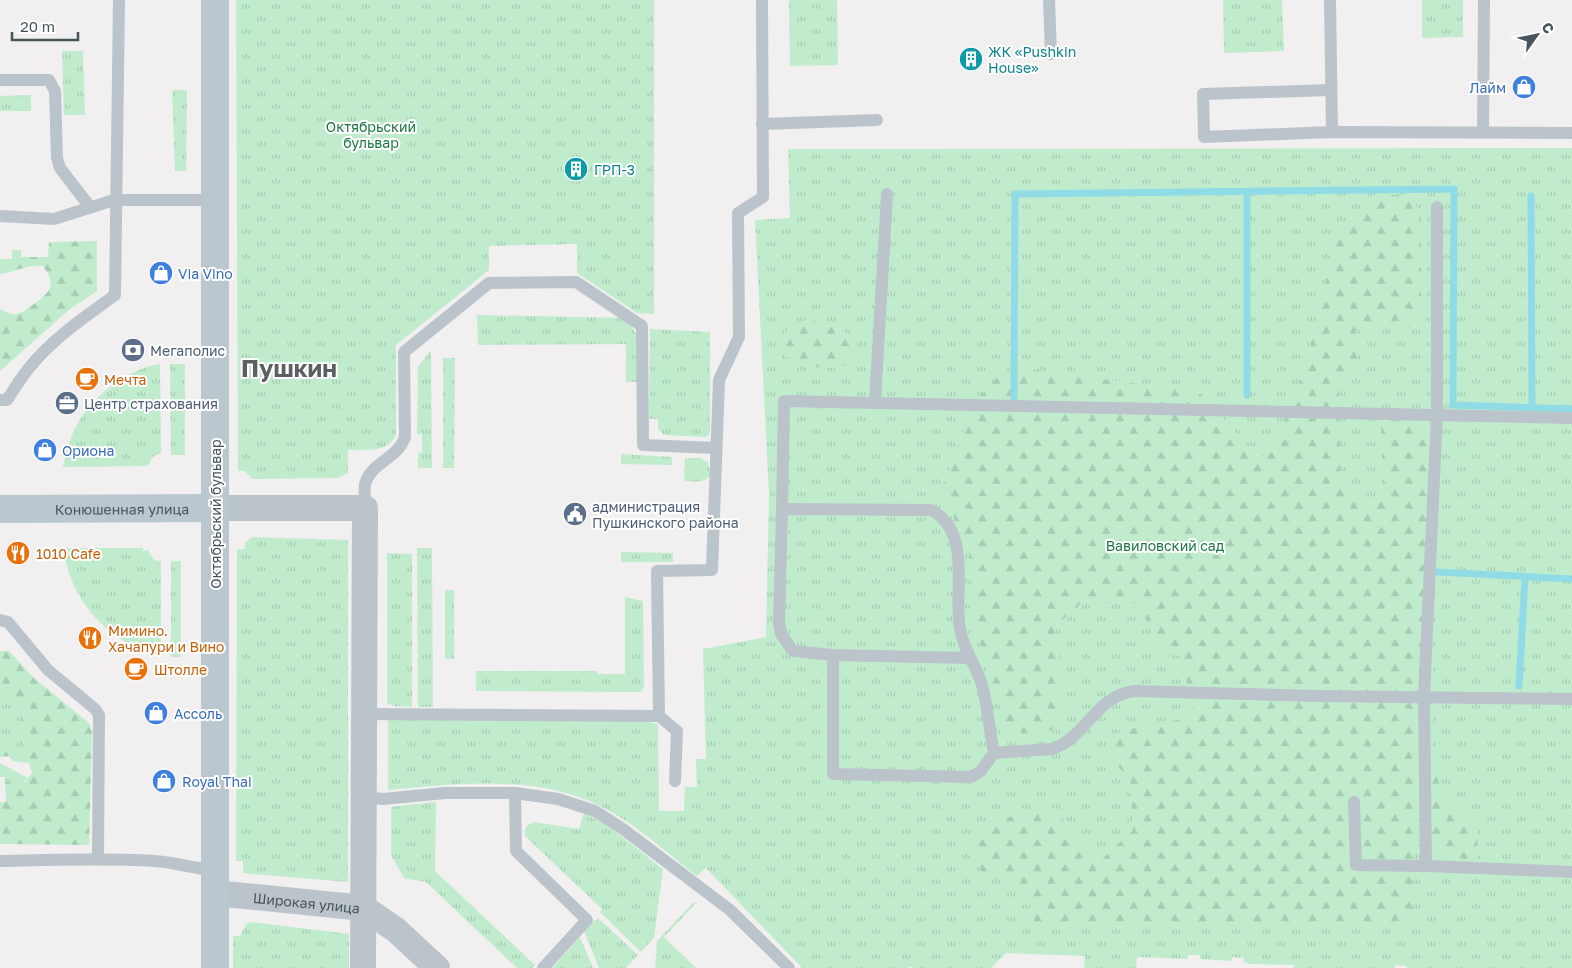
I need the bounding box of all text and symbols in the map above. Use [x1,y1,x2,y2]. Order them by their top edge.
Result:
scale bar [12,10,79,42]
north arrow [1512,10,1562,60]
text: 20 m [20,17,55,35]
text: С [1538,19,1558,36]
place label: ЖК «Pushkin House» [988,43,1076,76]
building icon: ЖК «Pushkin House» [958,46,984,72]
shop icon: Лайм [1511,74,1537,100]
place label: Лайм [1469,79,1506,96]
park label: Октябрьский бульвар [326,118,416,151]
building icon: ГРП-3 [563,156,589,182]
place label: ГРП-3 [594,161,635,178]
shop icon: Via Vino [148,260,174,286]
place label: Via Vino [178,265,233,282]
bank icon: Мегаполис [120,337,146,363]
place label: Мегаполис [150,342,226,359]
district label: Пушкин [241,353,337,382]
cafe icon: Мечта [74,366,100,392]
place label: Мечта [104,371,146,388]
office icon: Центр страхования [54,390,80,416]
place label: Центр страхования [84,395,218,412]
shop icon: Ориона [32,437,58,463]
street label: Октябрьский бульвар [207,439,224,589]
place label: Ориона [62,442,114,459]
place label: администрация Пушкинского района [592,498,739,531]
street label: Конюшенная улица [55,500,189,517]
public building icon: администрация Пушкинского района [562,501,588,527]
park label: Вавиловский сад [1106,537,1225,554]
restaurant icon: 1010 Cafe [5,540,31,566]
place label: 1010 Cafe [36,545,101,562]
place label: Мимино. Хачапури и Вино [108,622,224,655]
restaurant icon: Мимино. Хачапури и Вино [77,625,103,651]
cafe icon: Штолле [123,656,149,682]
place label: Штолле [154,661,207,678]
shop icon: Ассоль [143,700,169,726]
place label: Ассоль [174,705,222,722]
shop icon: Royal Thai [151,768,177,794]
place label: Royal Thai [182,773,252,790]
street label: Широкая улица [252,888,361,916]

